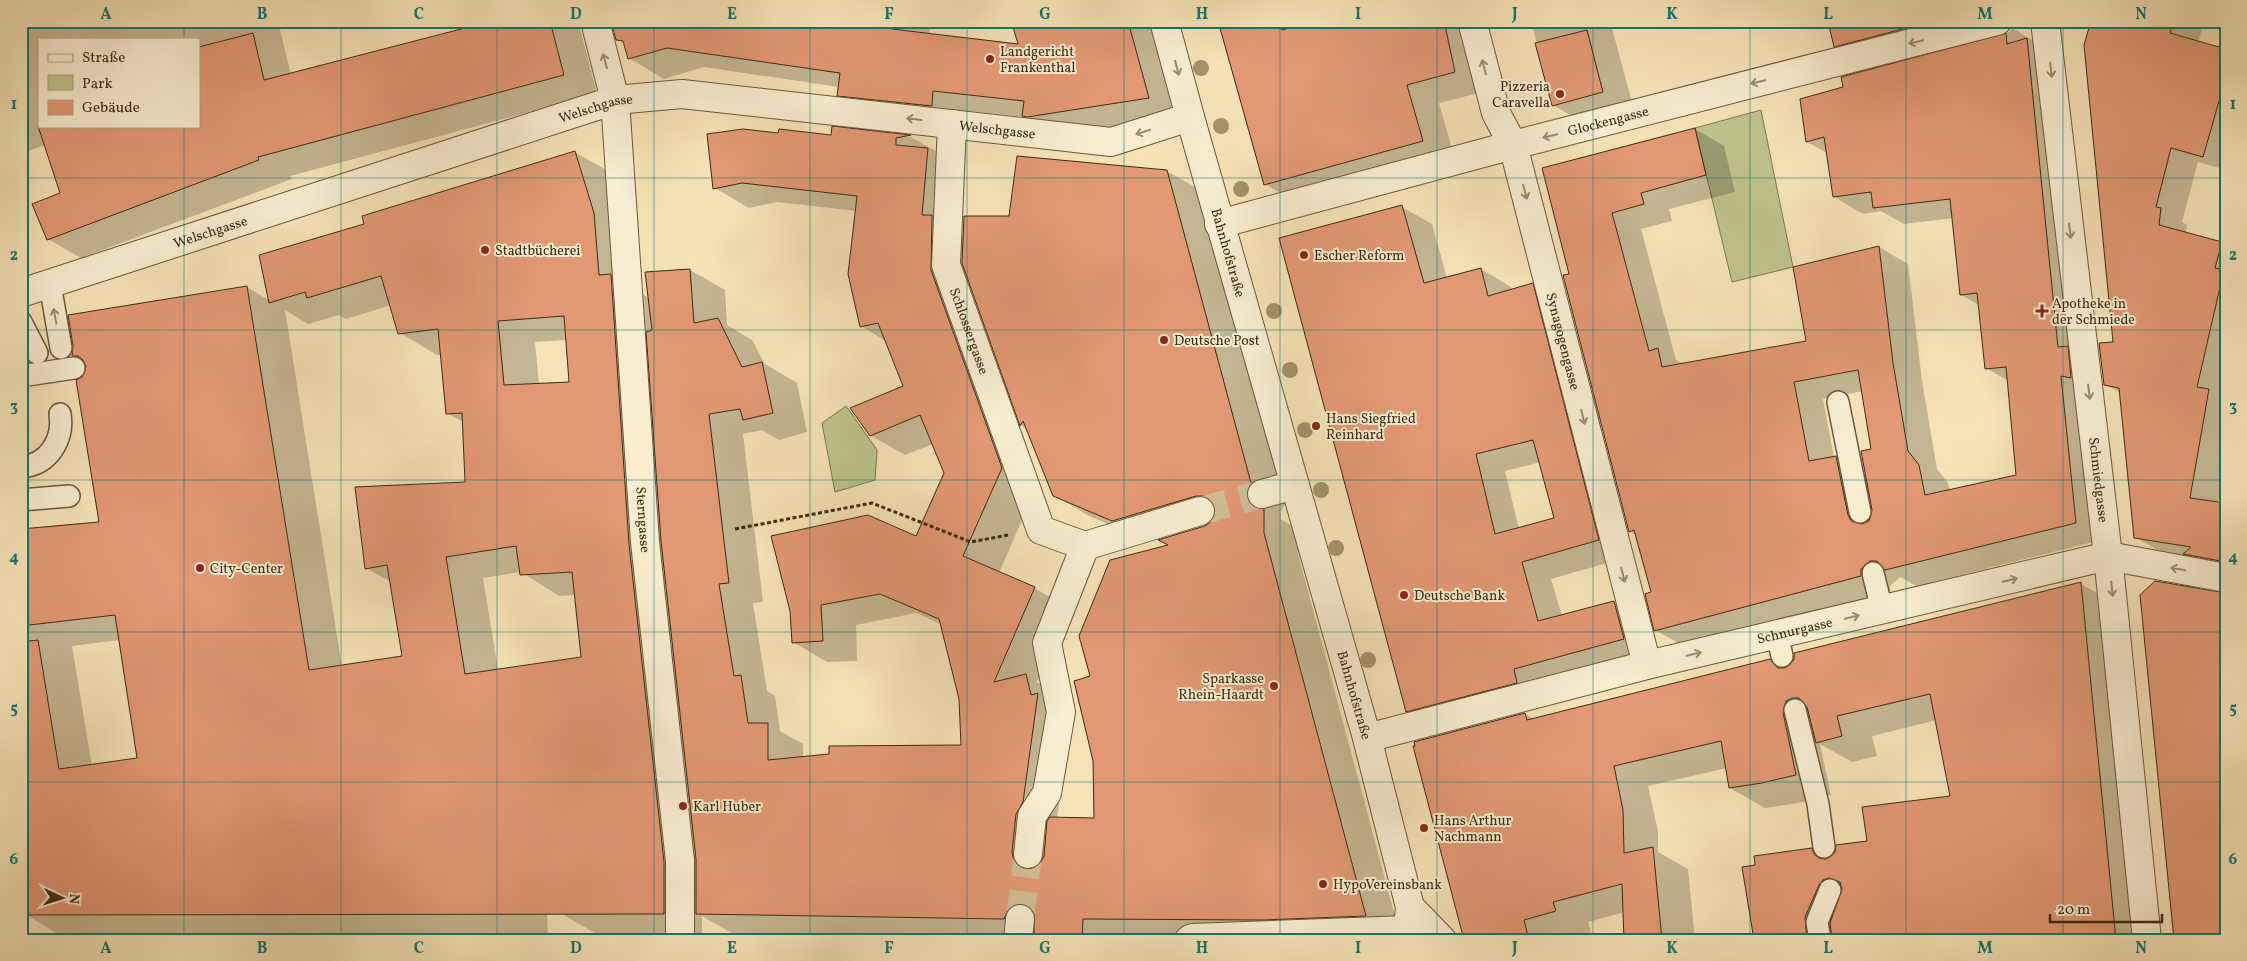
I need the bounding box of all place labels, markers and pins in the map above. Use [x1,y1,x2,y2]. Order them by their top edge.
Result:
place label: Landgericht Frankenthal [1000,43,1075,78]
marker: Landgericht Frankenthal [984,53,996,65]
place label: Pizzeria Caravella [1492,78,1550,113]
marker: Pizzeria Caravella [1554,88,1566,100]
place label: Stadtbücherei [495,242,581,261]
marker: Stadtbücherei [479,244,491,256]
place label: Escher Reform [1314,247,1404,266]
marker: Escher Reform [1298,249,1310,261]
place label: Apotheke in der Schmiede [2052,295,2135,330]
marker: Apotheke in der Schmiede [2036,305,2048,317]
place label: Deutsche Post [1174,332,1260,351]
marker: Deutsche Post [1158,334,1170,346]
place label: Hans Siegfried Reinhard [1326,410,1416,445]
marker: Hans Siegfried Reinhard [1310,420,1322,432]
place label: City-Center [210,560,283,579]
marker: City-Center [194,562,206,574]
place label: Deutsche Bank [1414,587,1505,606]
marker: Deutsche Bank [1398,589,1410,601]
place label: Sparkasse Rhein-Haardt [1178,670,1264,705]
marker: Sparkasse Rhein-Haardt [1268,680,1280,692]
place label: Karl Huber [693,798,761,817]
marker: Karl Huber [677,800,689,812]
place label: Hans Arthur Nachmann [1434,812,1512,847]
marker: Hans Arthur Nachmann [1418,822,1430,834]
place label: HypoVereinsbank [1333,876,1442,895]
marker: HypoVereinsbank [1317,878,1329,890]

